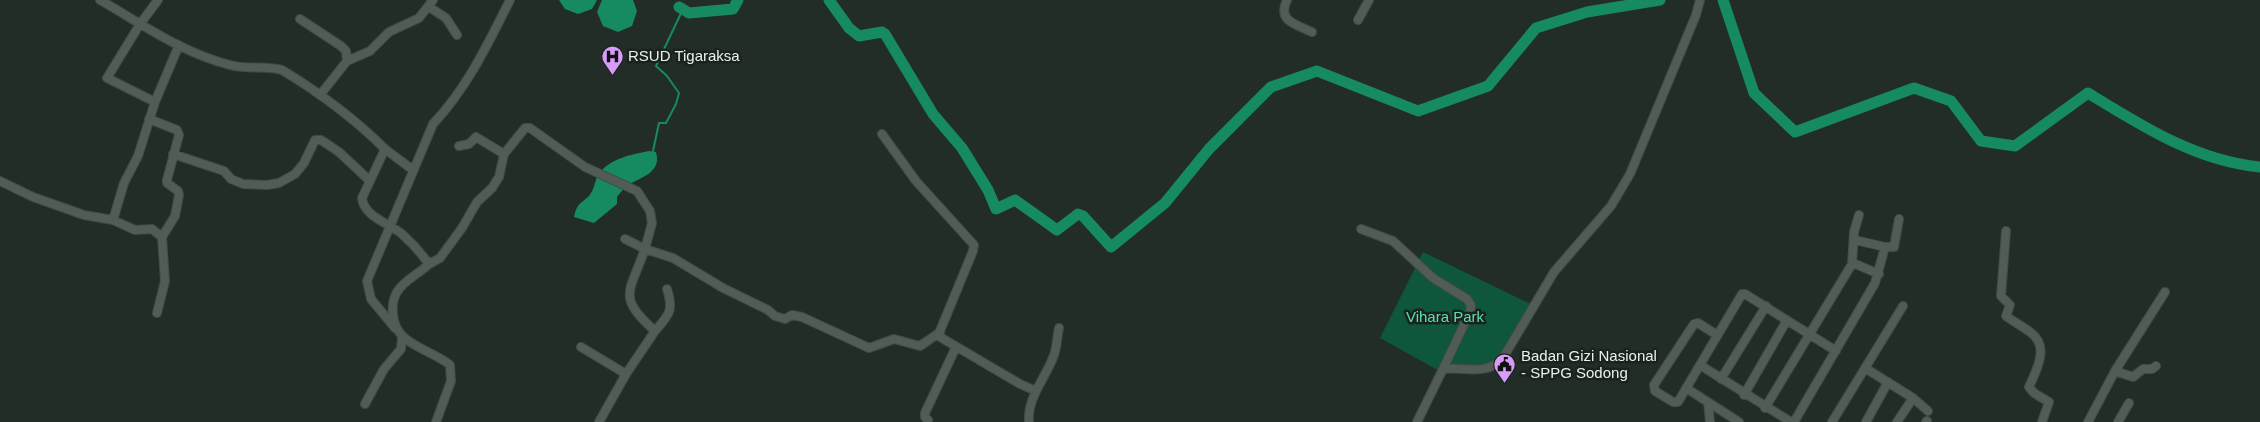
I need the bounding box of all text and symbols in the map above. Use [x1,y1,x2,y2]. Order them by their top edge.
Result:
hospital icon: RSUD Tigaraksa [600,44,624,75]
place label: RSUD Tigaraksa [628,47,740,64]
park label: Vihara Park [1406,308,1485,325]
place label: Badan Gizi Nasional - SPPG Sodong [1521,347,1657,381]
public building icon: Badan Gizi Nasional - SPPG Sodong [1493,353,1517,384]

